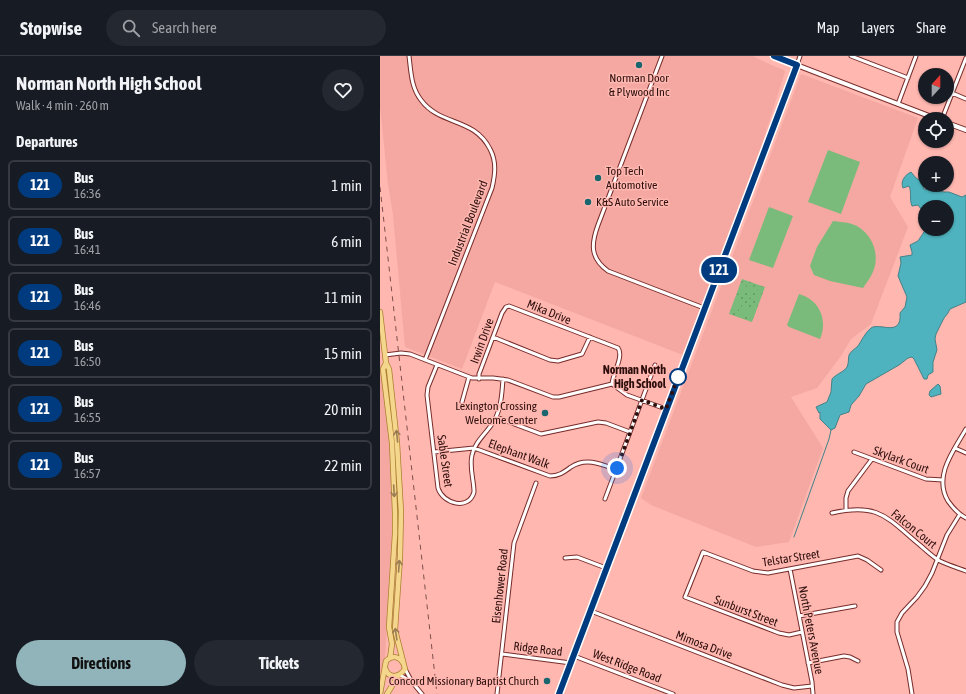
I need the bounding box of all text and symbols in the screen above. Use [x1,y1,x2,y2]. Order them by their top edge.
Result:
search box [106,10,386,46]
text: Stopwise [20,17,82,39]
icon: search [120,17,142,39]
text: Search here [152,19,217,36]
text: Map [817,20,839,36]
text: Layers [861,20,894,36]
text: Share [916,20,946,36]
marker: Norman Door & Plywood Inc [634,60,644,70]
north arrow [918,68,954,104]
map controls [918,68,954,236]
button: heart [322,69,364,111]
place label: Norman Door & Plywood Inc [609,71,670,99]
text: Norman North High School [16,72,201,94]
text: Walk · 4 min · 260 m [16,98,109,113]
button: locate [918,112,954,148]
text: Departures [16,133,78,150]
button: + [918,156,954,192]
place label: Top Tech Automotive [606,164,657,192]
text: Bus [74,169,94,186]
marker: Top Tech Automotive [593,173,603,183]
text: 121 [30,177,50,193]
text: 1 min [331,177,362,194]
street label: Industrial Boulevard [445,179,491,267]
text: 16:36 [74,186,101,201]
place label: K&S Auto Service [596,195,669,209]
marker: K&S Auto Service [583,197,593,207]
button: − [918,200,954,236]
text: Bus [74,225,94,242]
text: 121 [30,233,50,249]
text: 6 min [331,233,362,250]
text: 16:41 [74,242,101,257]
line badge: 121 [696,257,742,283]
text: 121 [709,262,729,278]
text: Bus [74,281,94,298]
text: 121 [30,289,50,305]
text: 11 min [324,289,362,306]
street label: Mika Drive [525,297,573,327]
text: 16:46 [74,298,101,313]
street label: Irwin Drive [467,316,497,366]
text: Bus [74,337,94,354]
text: 121 [30,345,50,361]
text: 15 min [324,345,362,362]
text: 16:50 [74,354,101,369]
place label: Norman North High School [603,363,667,391]
marker: Norman North High School [669,368,687,386]
text: Bus [74,393,94,410]
place label: Lexington Crossing Welcome Center [455,399,538,427]
text: 121 [30,401,50,417]
text: 20 min [324,401,362,418]
marker: Lexington Crossing Welcome Center [540,408,550,418]
text: 16:55 [74,410,101,425]
one-way arrow [393,430,400,443]
street label: Sable Street [434,434,456,489]
street label: Elephant Walk [487,436,552,472]
street label: Skylark Court [871,443,931,477]
text: Bus [74,449,94,466]
text: 121 [30,457,50,473]
text: 22 min [324,457,362,474]
your location [607,458,627,478]
text: 16:57 [74,466,101,481]
one-way arrow [391,484,398,497]
street label: Falcon Court [888,506,940,552]
street label: Telstar Street [761,546,821,569]
street label: Eisenhower Road [489,548,511,624]
one-way arrow [396,560,403,573]
street label: North Peters Avenue [796,585,826,675]
street label: Sunburst Street [712,592,780,630]
one-way arrow [392,628,400,641]
street label: Mimosa Drive [674,628,734,662]
street label: Ridge Road [513,639,563,659]
button: Directions [16,640,186,686]
button: Tickets [194,640,364,686]
street label: West Ridge Road [591,646,663,686]
place label: Concord Missionary Baptist Church [389,674,539,688]
marker: Concord Missionary Baptist Church [542,676,552,686]

